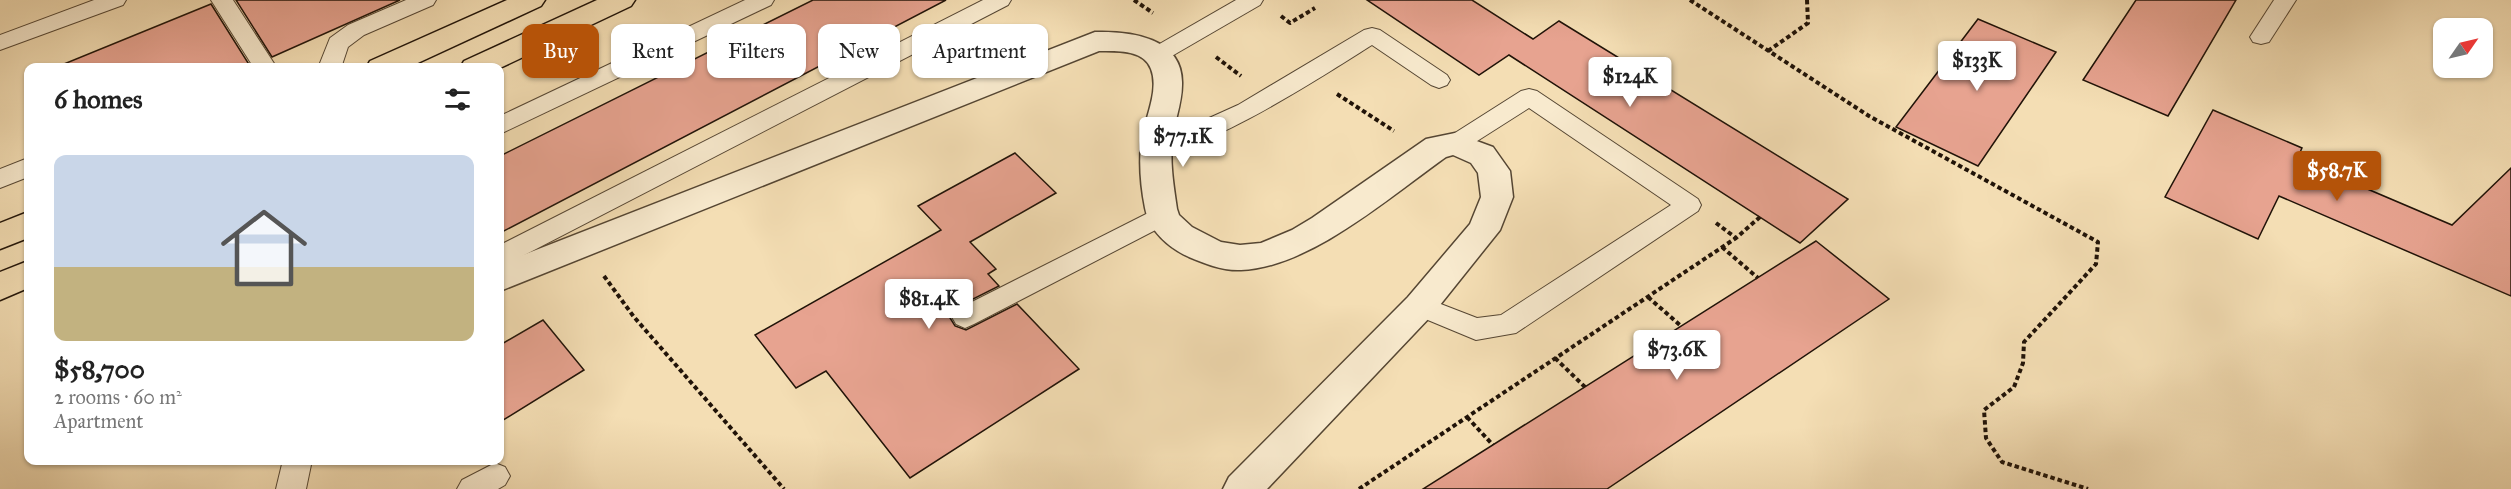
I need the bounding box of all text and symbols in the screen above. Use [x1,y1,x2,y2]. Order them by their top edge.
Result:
north arrow [2433,18,2493,78]
map controls [2433,18,2493,78]
chip: Buy [522,24,599,78]
chip: Rent [611,24,695,78]
chip: Filters [707,24,806,78]
chip: New [818,24,900,78]
chip: Apartment [912,24,1048,78]
pin: $133K [1935,41,2019,92]
text: $133K [1952,48,2002,72]
pin: $124K [1588,57,1672,108]
text: $124K [1602,64,1658,88]
text: 6 homes [54,83,143,115]
icon: filters [441,83,474,116]
pin: $77.1K [1134,117,1232,168]
text: $77.1K [1153,124,1213,148]
pin: $58.7K [2288,151,2386,202]
text: $58.7K [2307,158,2367,182]
icon: home [210,194,318,302]
pin: $81.4K [880,279,978,330]
text: $81.4K [899,286,959,310]
pin: $73.6K [1628,330,1726,381]
text: $73.6K [1647,337,1707,361]
text: $58,700 [54,353,145,385]
text: 2 rooms · 60 m² [54,385,182,409]
text: Apartment [54,409,143,433]

